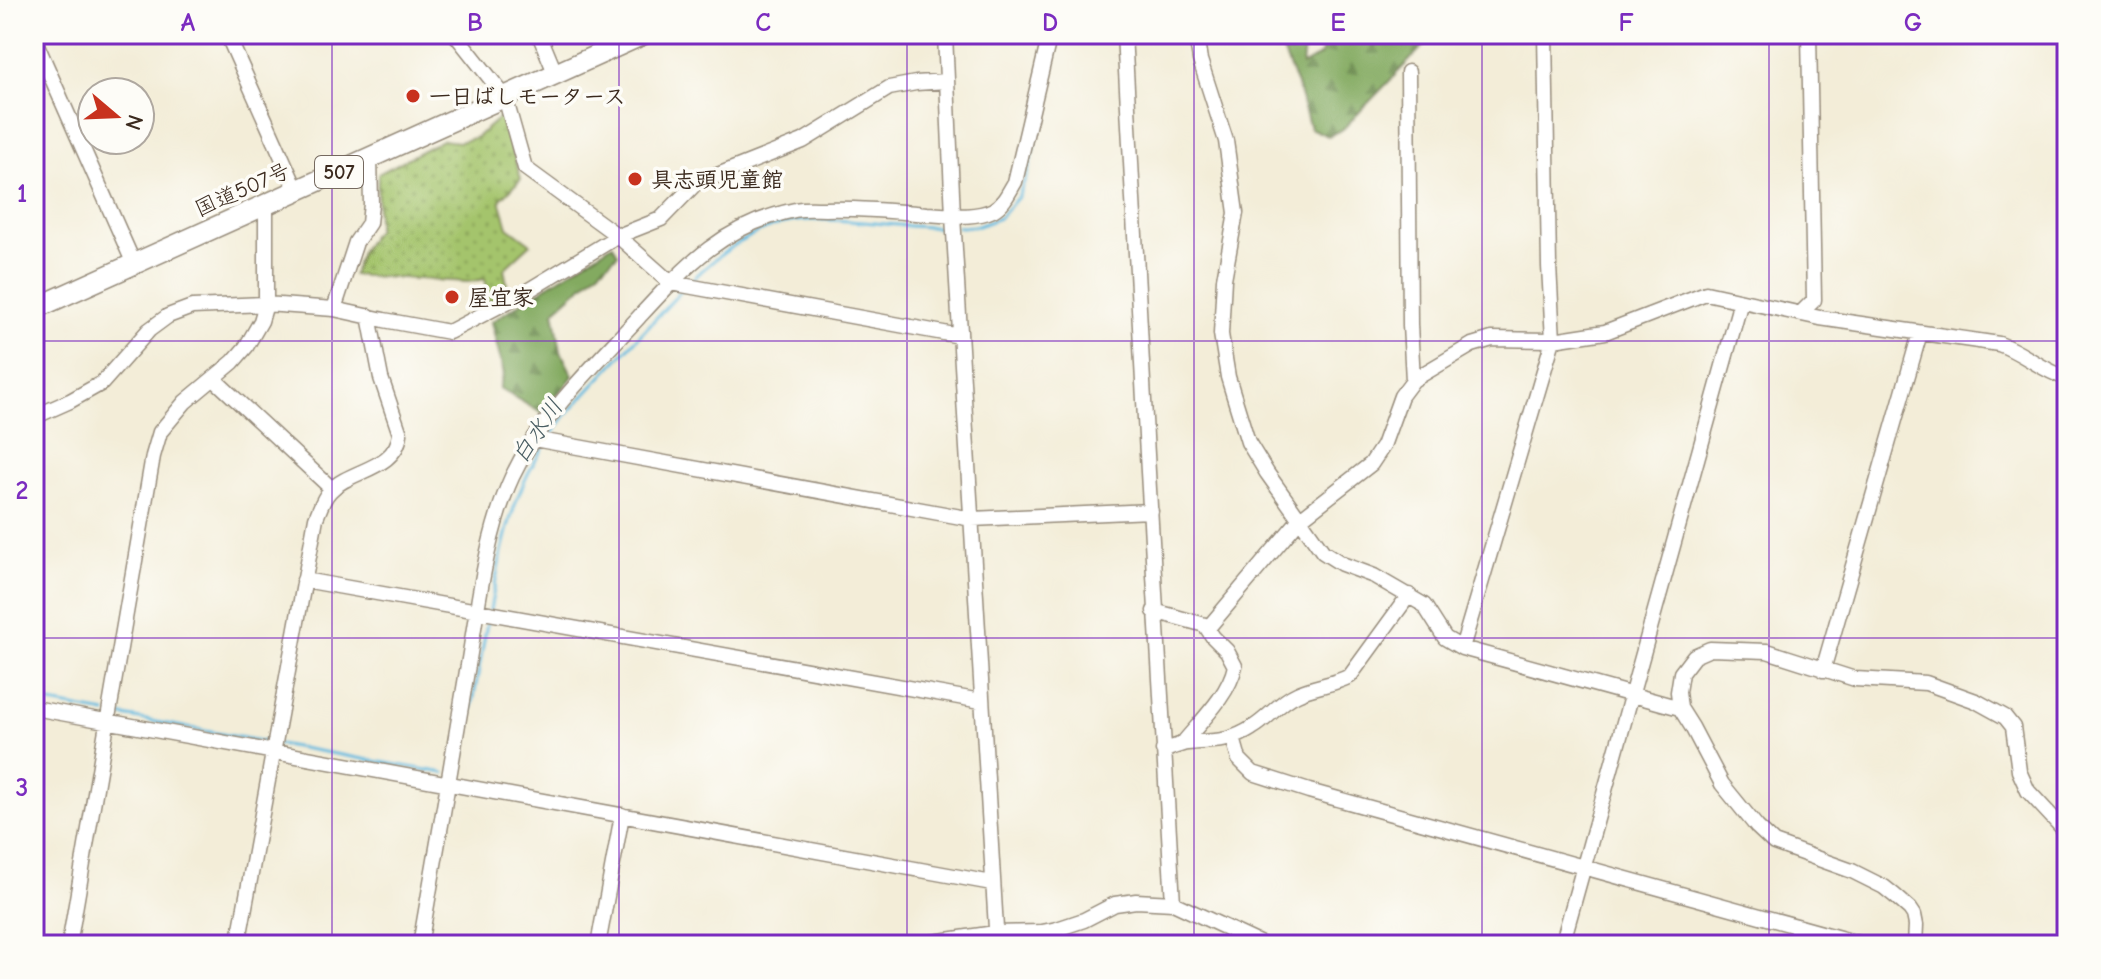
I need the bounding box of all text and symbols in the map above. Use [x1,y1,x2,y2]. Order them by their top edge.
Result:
text: A [181,8,196,38]
text: B [467,8,483,38]
text: C [755,8,771,38]
text: D [1042,8,1058,38]
text: E [1330,8,1346,38]
text: F [1618,8,1634,38]
text: G [1904,8,1922,38]
north arrow [76,76,156,156]
place label: 一日ばしモータース [429,84,626,110]
marker: 一日ばしモータース [404,87,422,105]
text: N [119,111,149,133]
road number: 507 [315,156,363,188]
street label: 国道507号 [191,157,294,222]
place label: 具志頭児童館 [651,167,783,193]
marker: 具志頭児童館 [626,170,644,188]
text: 1 [17,179,27,209]
place label: 屋宜家 [468,285,534,311]
marker: 屋宜家 [443,288,461,306]
water label: 白水川 [505,393,569,469]
text: 2 [16,476,28,506]
text: 3 [16,773,28,803]

